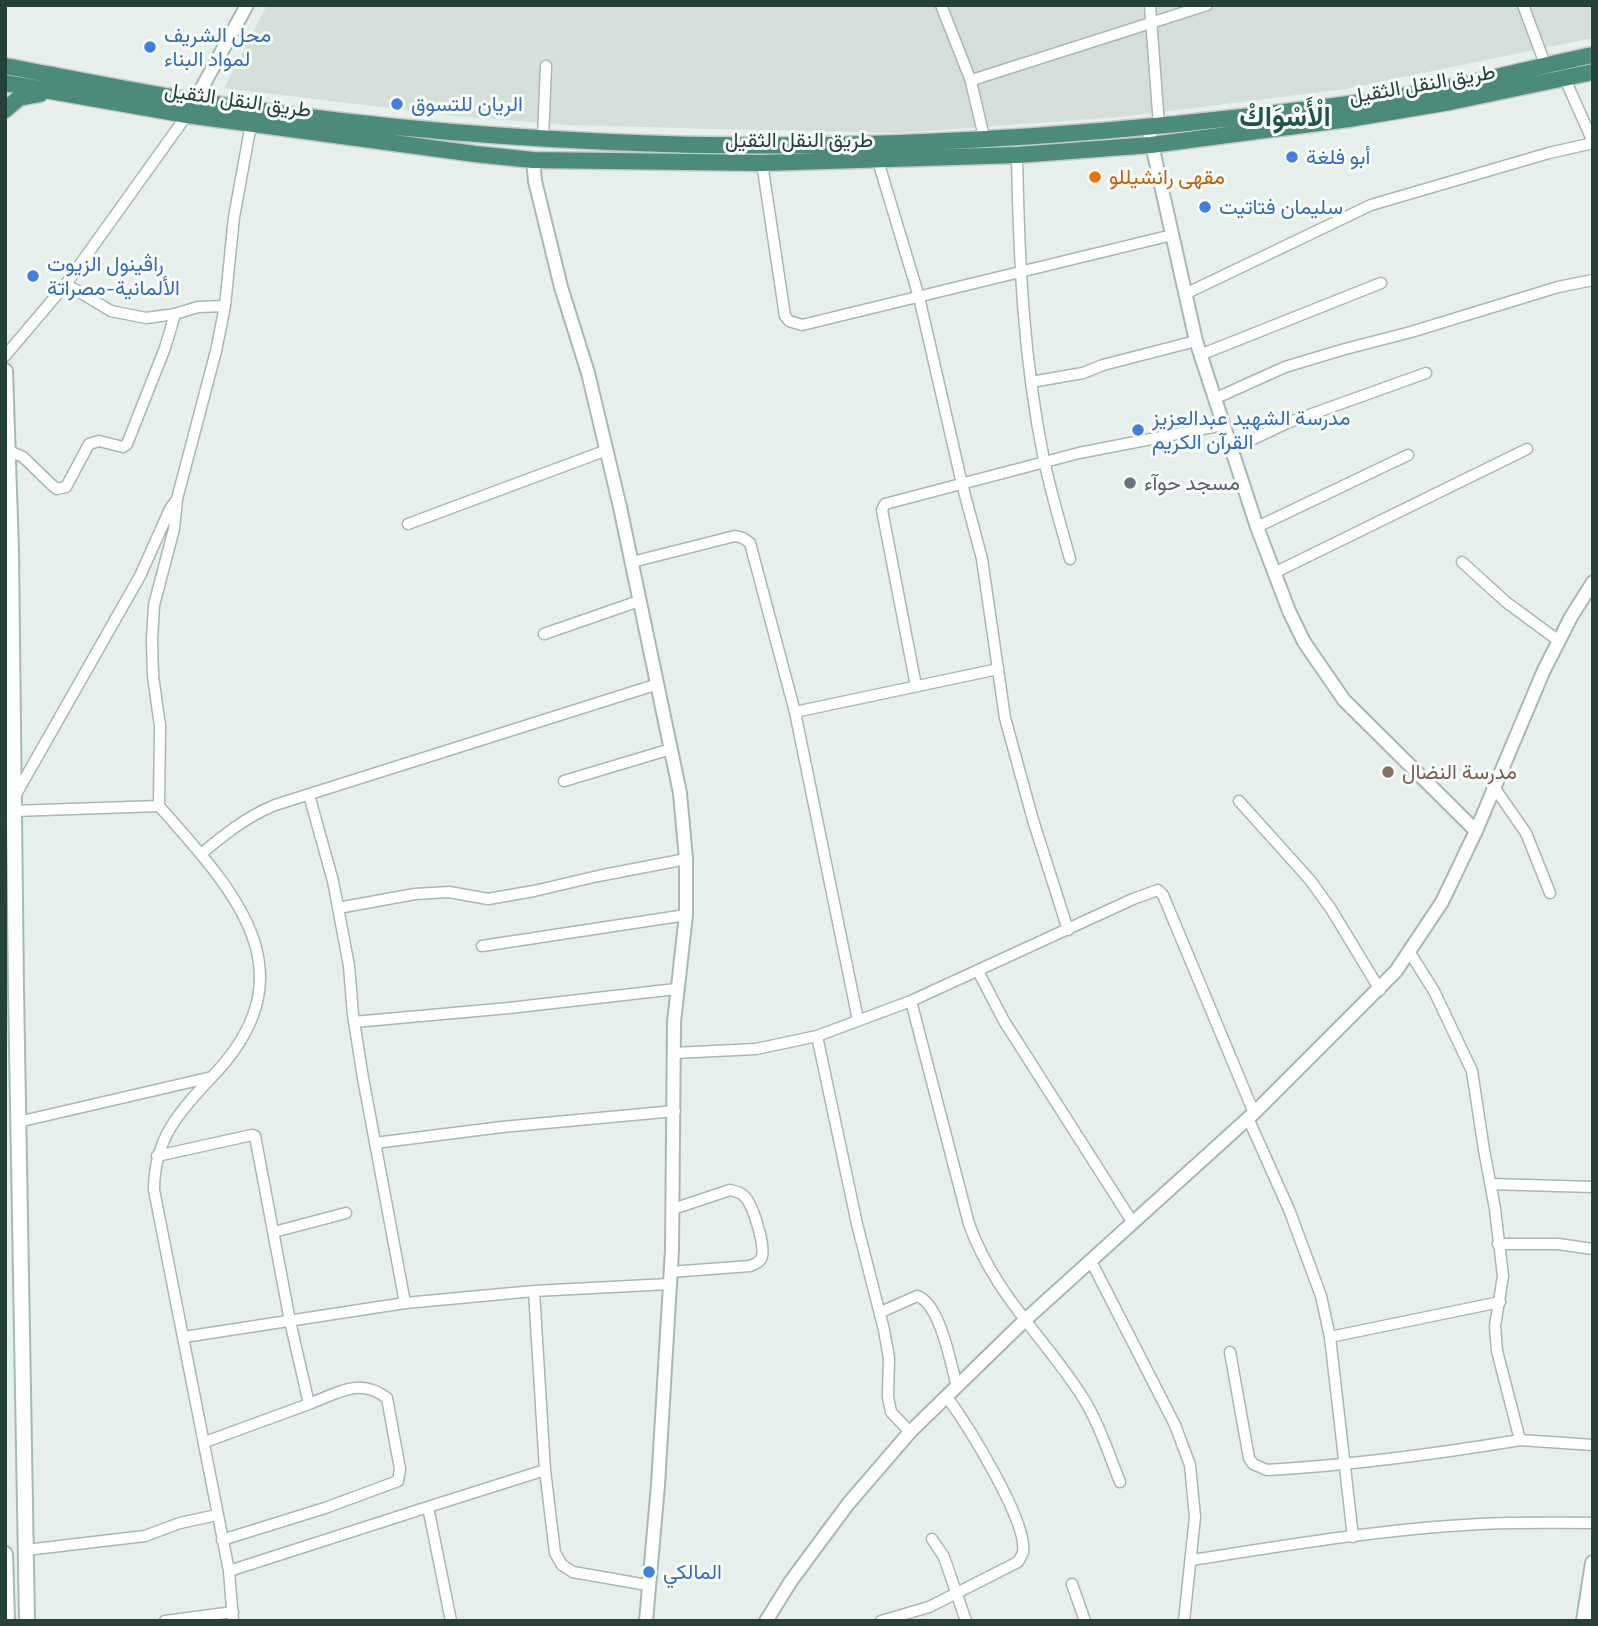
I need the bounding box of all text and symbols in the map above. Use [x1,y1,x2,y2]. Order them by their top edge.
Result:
place label: محل الشريف لمواد البناء [164,22,271,72]
marker: محل الشريف لمواد البناء [142,39,158,55]
street label: طريق النقل الثقيل [1347,59,1497,109]
street label: طريق النقل الثقيل [163,77,313,123]
place label: الريان للتسوق [411,91,523,117]
marker: الريان للتسوق [389,96,405,112]
district label: الْأَسْوَاكْ [1239,100,1331,134]
street label: طريق النقل الثقيل [725,127,873,153]
place label: أبو فلغة [1306,144,1370,170]
marker: أبو فلغة [1284,149,1300,165]
place label: مقهى رانشيللو [1109,164,1225,190]
marker: مقهى رانشيللو [1087,169,1103,185]
place label: سليمان فتاتيت [1219,194,1343,220]
marker: سليمان فتاتيت [1197,199,1213,215]
place label: راڤينول الزيوت الألمانية-مصراتة [47,251,180,301]
marker: راڤينول الزيوت الألمانية-مصراتة [25,268,41,284]
place label: مدرسة الشهيد عبدالعزيز القرآن الكريم [1152,405,1350,455]
marker: مدرسة الشهيد عبدالعزيز القرآن الكريم [1130,422,1146,438]
place label: مسجد حوآء [1144,470,1240,496]
marker: مسجد حوآء [1122,475,1138,491]
place label: مدرسة النضال [1402,759,1517,785]
marker: مدرسة النضال [1380,764,1396,780]
place label: المالكي [663,1559,722,1585]
marker: المالكي [641,1564,657,1580]

